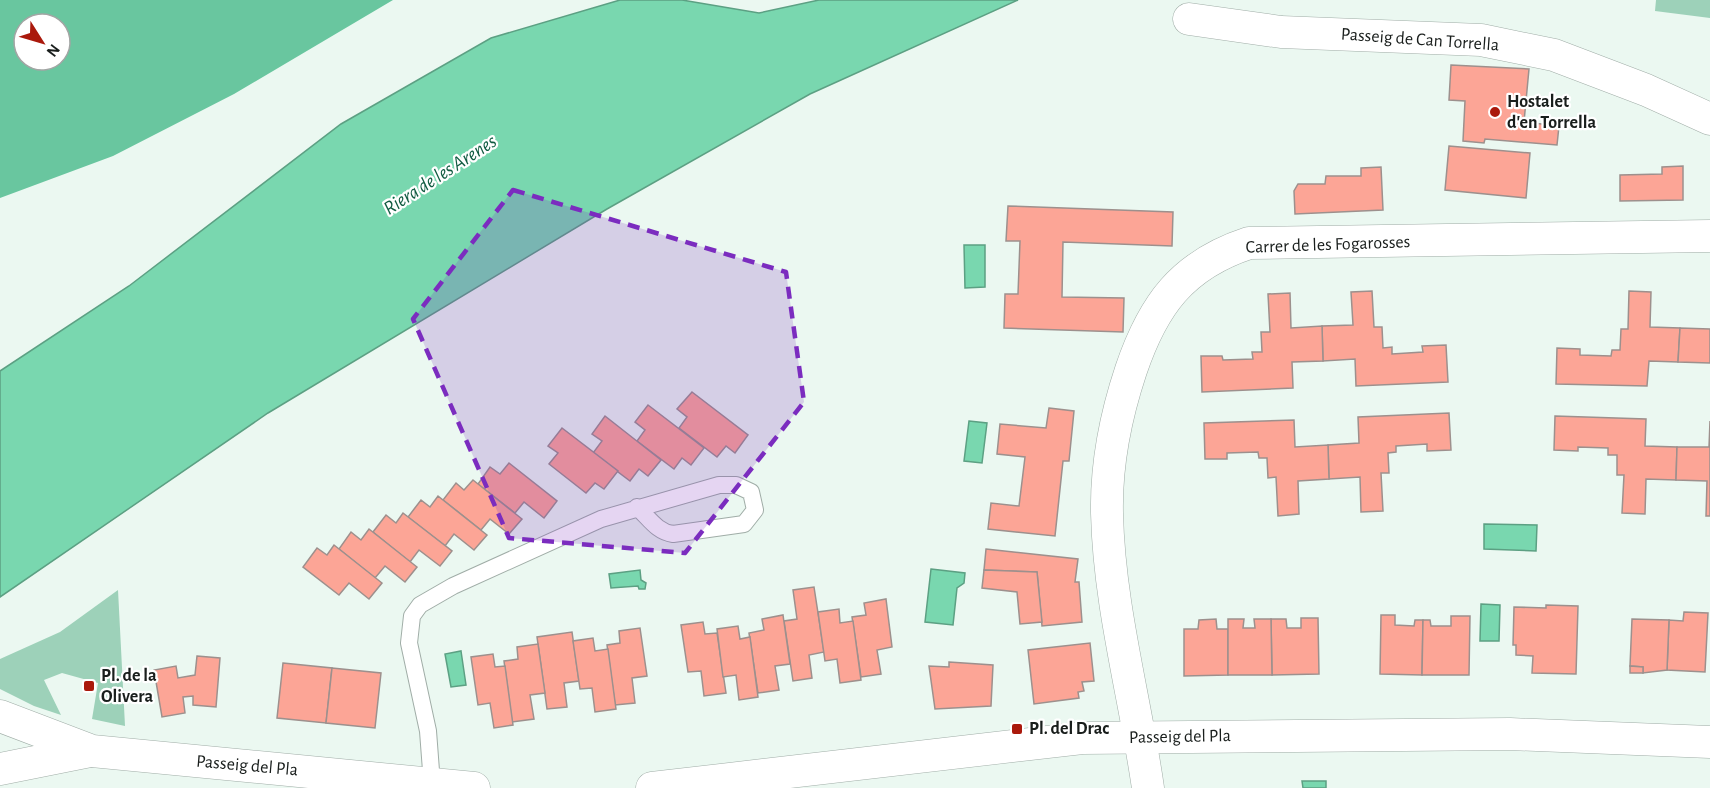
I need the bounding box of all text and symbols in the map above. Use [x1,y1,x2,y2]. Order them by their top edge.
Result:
north arrow [12,12,72,72]
street label: Passeig de Can Torrella [1340,25,1500,55]
text: N [43,41,63,60]
place label: Hostalet d'en Torrella [1507,93,1596,132]
marker: Hostalet d'en Torrella [1488,105,1502,119]
water label: Riera de les Arenes [380,131,501,219]
street label: Carrer de les Fogarosses [1245,233,1411,257]
place label: Pl. de la Olivera [101,667,157,706]
marker: Pl. de la Olivera [82,679,96,693]
place label: Pl. del Drac [1029,720,1109,738]
marker: Pl. del Drac [1010,722,1024,736]
street label: Passeig del Pla [1129,727,1231,747]
street label: Passeig del Pla [195,753,299,779]

